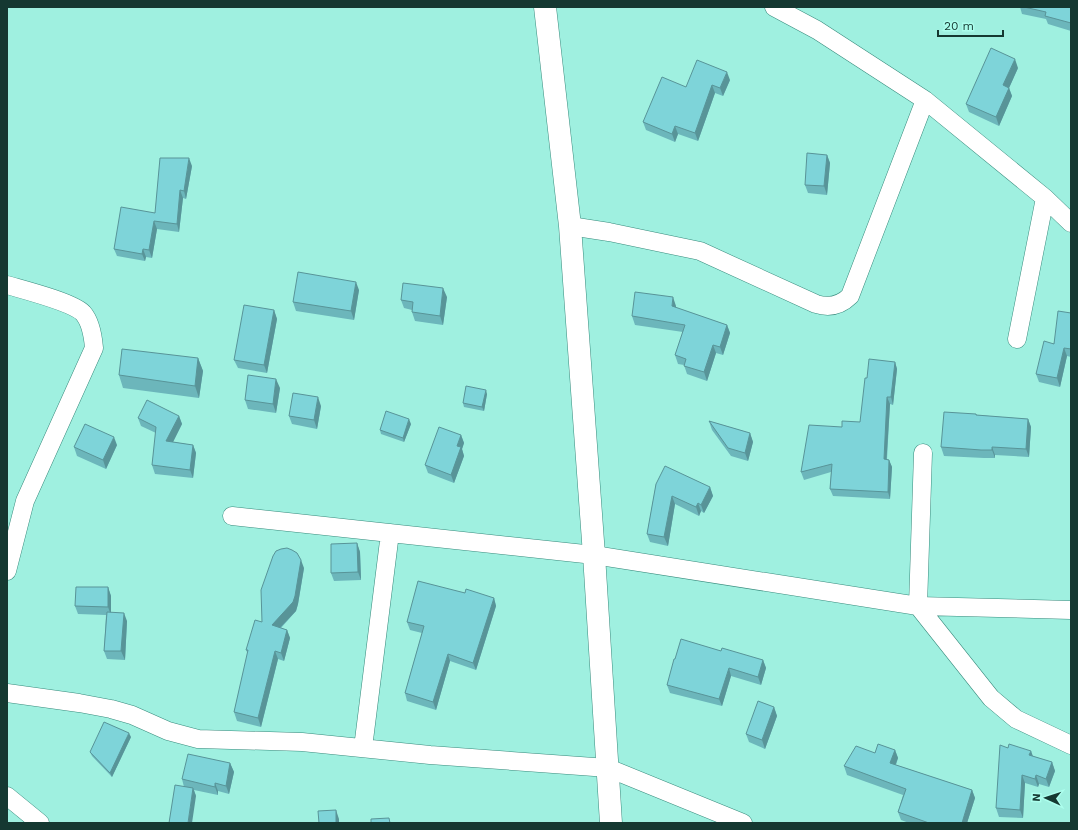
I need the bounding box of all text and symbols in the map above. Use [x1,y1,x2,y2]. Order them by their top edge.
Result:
scale bar [938,12,1003,38]
text: 20 m [944,19,974,33]
north arrow [1026,778,1066,818]
text: N [1030,793,1043,802]

